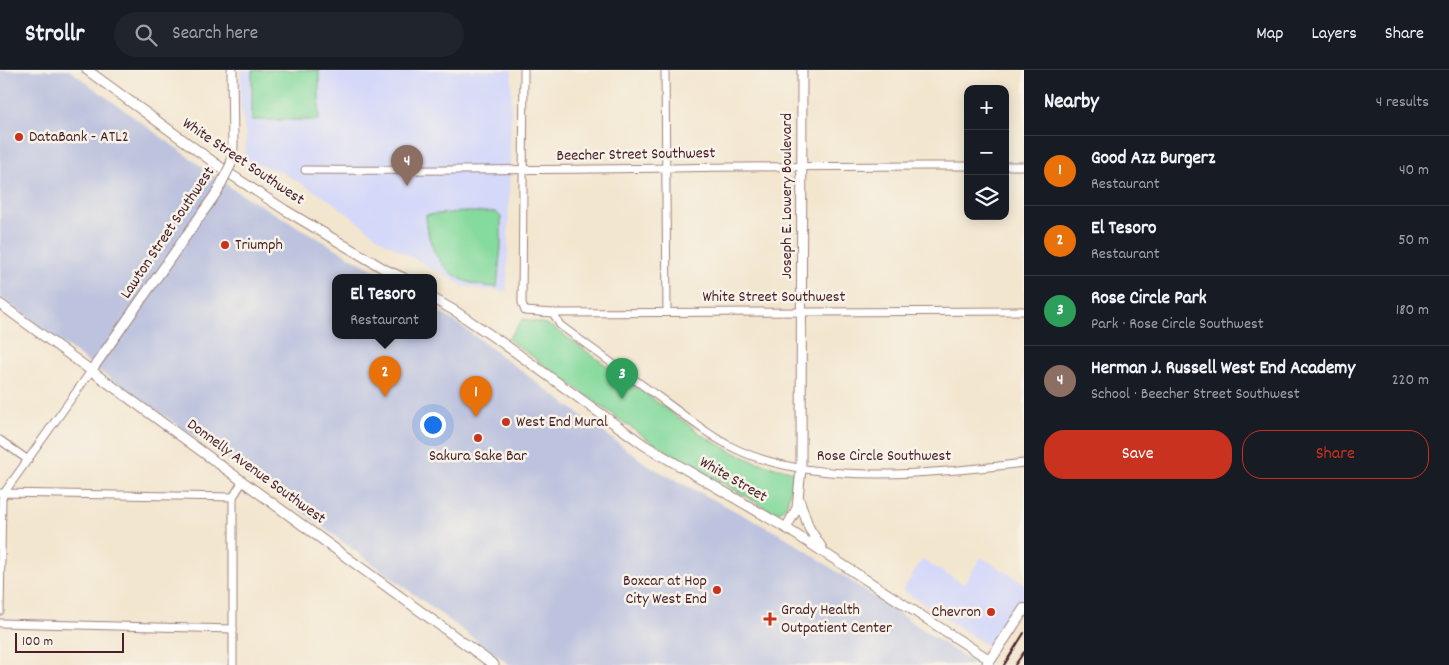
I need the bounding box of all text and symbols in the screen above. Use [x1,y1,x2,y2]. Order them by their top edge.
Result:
search box [114,12,464,57]
text: Strollr [25,18,84,52]
icon: search [132,21,160,49]
text: Search here [172,21,258,48]
text: Map [1256,22,1283,47]
text: Layers [1311,22,1357,47]
text: Share [1385,22,1424,47]
map controls [964,85,1009,220]
button: + [964,85,1009,130]
text: Nearby [1044,88,1099,118]
text: 4 results [1376,91,1429,114]
street label: White Street Southwest [177,113,309,212]
street label: Joseph E. Lowery Boulevard [776,113,799,279]
place label: DataBank - ATL2 [29,126,129,149]
button: − [964,130,1009,175]
marker: DataBank - ATL2 [13,131,25,143]
street label: Beecher Street Southwest [556,142,716,168]
pin: 4 [391,145,423,186]
text: Good Azz Burgerz [1091,146,1215,173]
text: 1 [1058,159,1062,182]
text: 40 m [1399,159,1429,182]
street label: Lawton Street Southwest [115,162,221,304]
text: Restaurant [1091,173,1160,196]
button: layers [964,175,1009,220]
text: El Tesoro [1091,216,1156,243]
text: 2 [1057,229,1064,252]
text: 50 m [1398,229,1429,252]
place label: Triumph [235,234,283,257]
marker: Triumph [219,239,231,251]
text: Restaurant [1091,243,1160,266]
popup [332,274,437,339]
text: El Tesoro [350,282,416,309]
street label: White Street Southwest [703,286,846,309]
text: Rose Circle Park [1091,286,1207,313]
text: 3 [1056,299,1064,322]
text: 180 m [1396,299,1429,322]
text: Restaurant [350,309,419,332]
text: Park · Rose Circle Southwest [1091,313,1264,336]
pin: 2 [369,356,401,397]
text: Herman J. Russell West End Academy [1091,356,1355,383]
pin: 3 [606,358,638,399]
text: 4 [1057,369,1063,392]
text: 220 m [1392,369,1429,392]
pin: 1 [460,376,492,417]
text: School · Beecher Street Southwest [1091,383,1300,406]
place label: West End Mural [516,411,608,434]
your location [420,412,446,438]
street label: Donnelly Avenue Southwest [182,414,330,530]
marker: West End Mural [500,416,512,428]
button: Save [1044,430,1232,479]
button: Share [1242,430,1429,479]
marker: Sakura Sake Bar [472,432,484,444]
place label: Sakura Sake Bar [429,445,527,468]
street label: Rose Circle Southwest [817,445,951,468]
street label: White Street [695,451,771,509]
place label: Boxcar at Hop City West End [623,570,707,611]
marker: Boxcar at Hop City West End [711,584,723,596]
place label: Grady Health Outpatient Center [781,599,892,640]
place label: Chevron [932,601,981,624]
marker: Chevron [985,606,997,618]
marker: Grady Health Outpatient Center [763,612,777,626]
scale bar [15,630,124,653]
text: 100 m [22,632,53,652]

